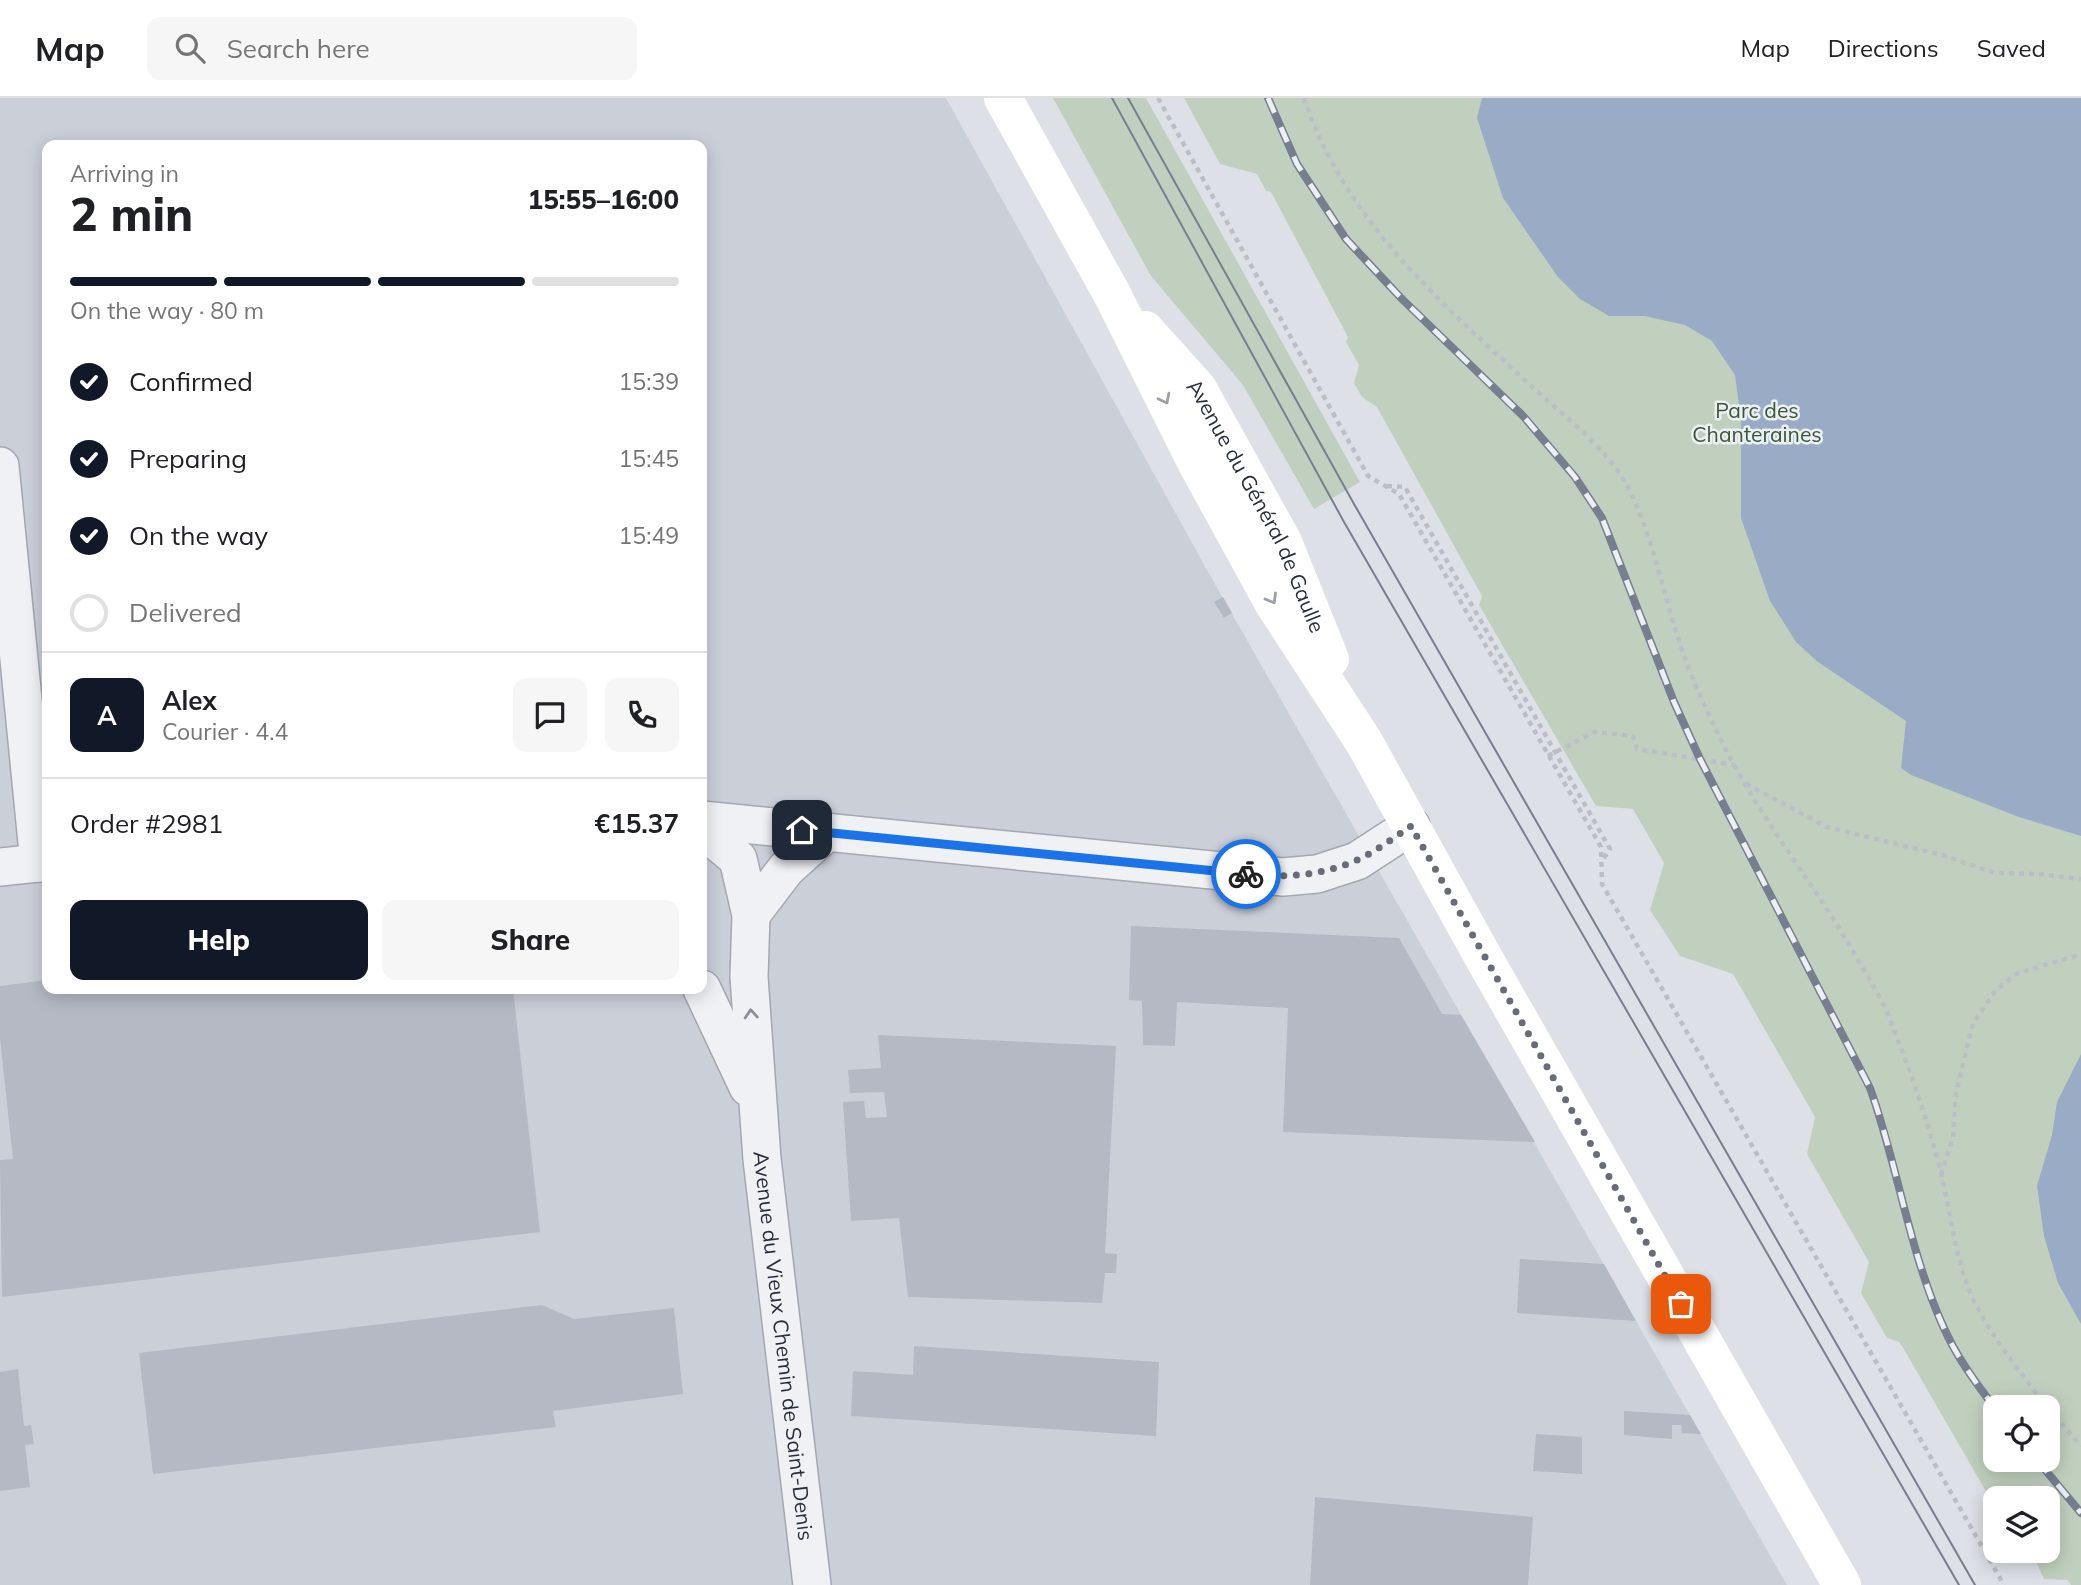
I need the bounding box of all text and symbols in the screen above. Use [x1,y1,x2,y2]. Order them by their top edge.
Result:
search box [147,17,637,80]
text: Map [35,28,105,69]
icon: search [171,29,209,67]
text: Search here [227,32,370,65]
text: Map [1740,33,1790,63]
text: Directions [1828,33,1939,63]
text: Saved [1977,33,2046,63]
text: Arriving in [70,159,179,188]
text: 15:55–16:00 [528,183,679,216]
text: 2 min [70,185,193,243]
text: On the way · 80 m [70,296,264,325]
icon: check [70,363,108,401]
text: Confirmed [129,365,253,398]
text: 15:39 [619,367,679,396]
street label: Avenue du Général de Gaulle [1182,373,1331,636]
one-way arrow [1156,392,1170,404]
park label: Parc des Chanteraines [1692,397,1822,447]
icon: check [70,440,108,478]
text: Preparing [129,442,247,475]
text: 15:45 [619,444,679,473]
icon: check [70,517,108,555]
text: On the way [129,519,268,552]
text: 15:49 [619,521,679,550]
one-way arrow [1264,592,1277,605]
text: Delivered [129,596,242,629]
button: chat [513,678,587,752]
button: phone [605,678,679,752]
text: Alex [162,684,217,717]
text: A [97,699,117,732]
text: Courier · 4.4 [162,717,288,746]
pin [772,800,832,860]
text: Order #2981 [70,807,223,840]
text: €15.37 [595,807,679,840]
icon: home [783,811,821,849]
courier [1211,839,1281,909]
icon: bike [1227,855,1265,893]
button: Help [70,900,368,980]
button: Share [382,900,679,980]
one-way arrow [744,1009,759,1020]
street label: Avenue du Vieux Chemin de Saint-Denis [748,1150,820,1542]
pin [1651,1274,1711,1334]
icon: bag [1662,1285,1700,1323]
map controls [1983,1395,2060,1563]
button: locate [1983,1395,2060,1472]
button: layers [1983,1486,2060,1563]

